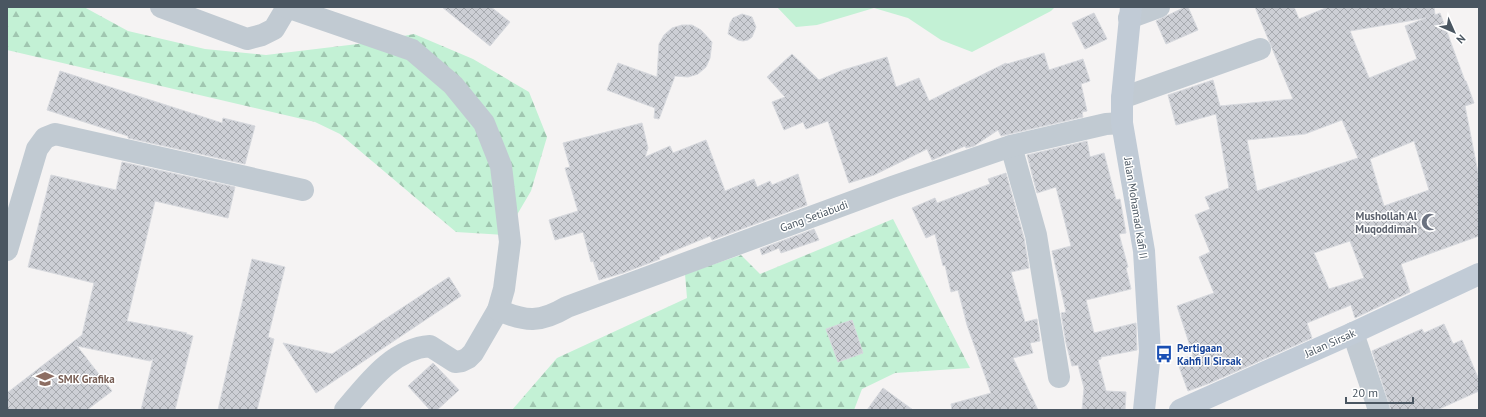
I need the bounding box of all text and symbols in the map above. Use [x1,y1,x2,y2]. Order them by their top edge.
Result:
north arrow [1434,12,1474,52]
text: N [1454,32,1469,47]
street label: Jalan Mohamad Kafi II [1121,155,1151,260]
street label: Gang Setiabudi [778,197,850,235]
place label: Mushollah Al Muqoddimah [1355,209,1418,236]
mosque icon: Mushollah Al Muqoddimah [1420,212,1440,232]
street label: Jalan Sirsak [1301,325,1358,361]
place label: Pertigaan Kahfi II Sirsak [1177,341,1242,368]
bus stop icon: Pertigaan Kahfi II Sirsak [1154,344,1174,364]
school or university icon: SMK Grafika [35,369,55,389]
place label: SMK Grafika [58,372,115,386]
scale bar [1346,379,1413,405]
text: 20 m [1352,385,1378,400]

